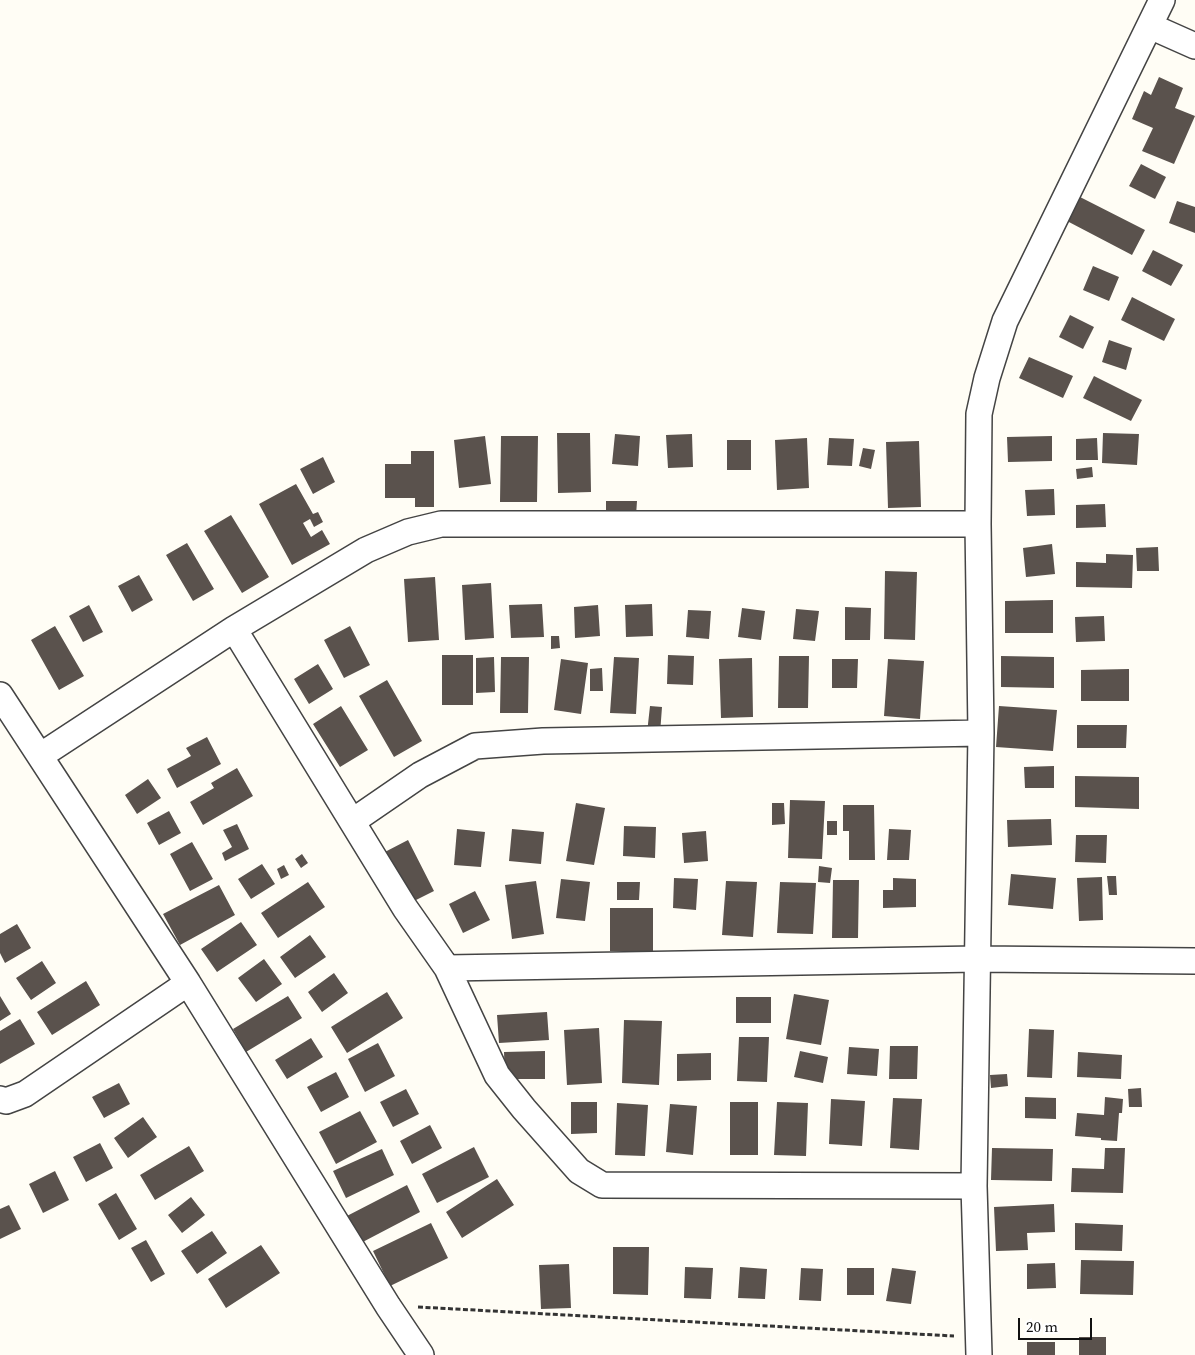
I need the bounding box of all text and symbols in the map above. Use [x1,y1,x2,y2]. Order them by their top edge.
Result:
scale bar [1020,1308,1094,1340]
text: 20 m [1026,1316,1058,1337]

